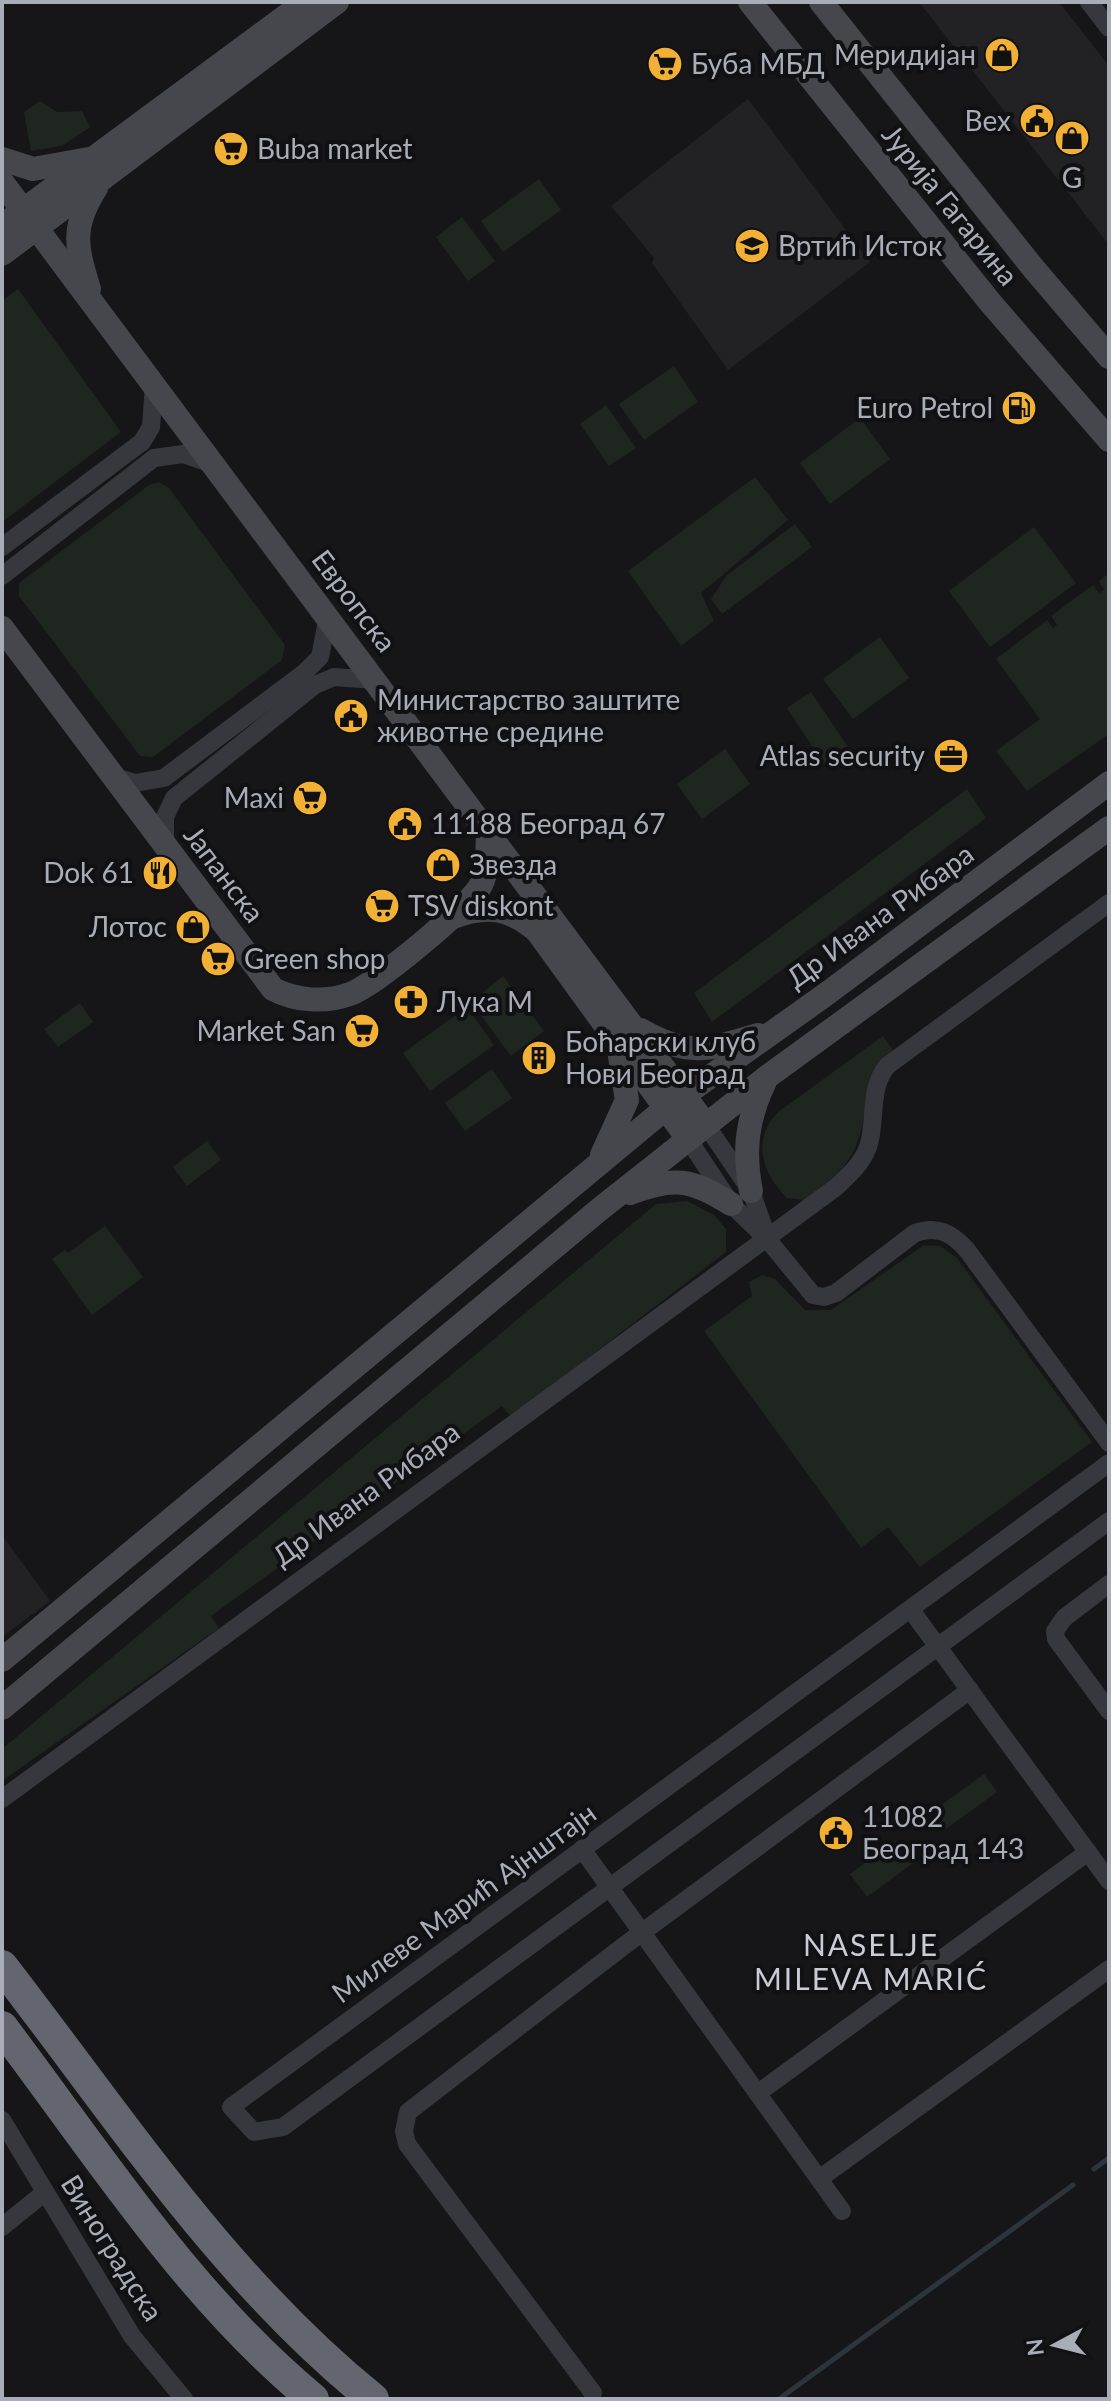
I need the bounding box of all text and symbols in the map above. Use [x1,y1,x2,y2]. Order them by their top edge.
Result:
shop icon: Меридијан [983,36,1021,74]
place label: Меридијан [834,37,976,71]
supermarket icon: Буба МБД [646,45,684,83]
place label: Буба МБД [691,46,825,80]
public building icon: Bex [1018,102,1056,140]
place label: Bex [965,103,1011,137]
street label: Јурија Гагарина [875,117,1026,292]
shop icon: G [1053,119,1091,157]
supermarket icon: Buba market [212,130,250,168]
place label: Buba market [257,131,412,165]
place label: G [1062,160,1082,194]
school or university icon: Вртић Исток [733,227,771,265]
place label: Вртић Исток [778,228,943,262]
fuel station icon: Euro Petrol [1000,389,1038,427]
place label: Euro Petrol [856,390,993,424]
street label: Европска [305,543,404,658]
place label: Министарство заштите животне средине [377,682,680,748]
public building icon: Министарство заштите животне средине [332,697,370,735]
office icon: Atlas security [932,737,970,775]
place label: Atlas security [760,738,926,772]
supermarket icon: Maxi [291,779,329,817]
place label: Maxi [224,780,284,814]
public building icon: 11188 Београд 67 [386,805,424,843]
place label: 11188 Београд 67 [431,806,665,840]
street label: Јапанска [177,818,272,929]
street label: Др Ивана Рибара [779,836,980,994]
shop icon: Звезда [424,846,462,884]
place label: Звезда [469,847,557,881]
restaurant icon: Dok 61 [141,854,179,892]
place label: Dok 61 [43,855,134,889]
supermarket icon: TSV diskont [363,887,401,925]
place label: TSV diskont [408,888,554,922]
shop icon: Лотос [174,908,212,946]
place label: Лотос [88,909,167,943]
supermarket icon: Green shop [199,940,237,978]
place label: Green shop [244,941,386,975]
pharmacy icon: Лука М [392,983,430,1021]
place label: Лука М [436,984,533,1018]
supermarket icon: Market San [343,1012,381,1050]
place label: Market San [196,1013,336,1047]
place label: Боћарски клуб Нови Београд [565,1024,756,1090]
building icon: Боћарски клуб Нови Београд [520,1039,558,1077]
street label: Др Ивана Рибара [265,1414,466,1572]
street label: Милеве Марић Ајнштајн [325,1795,602,2009]
place label: 11082 Београд 143 [862,1799,1024,1865]
public building icon: 11082 Београд 143 [817,1814,855,1852]
district label: NASELJE MILEVA MARIĆ [754,1926,988,1996]
street label: Виноградска [55,2168,171,2327]
north arrow [1015,2305,1095,2385]
text: N [1020,2337,1049,2358]

